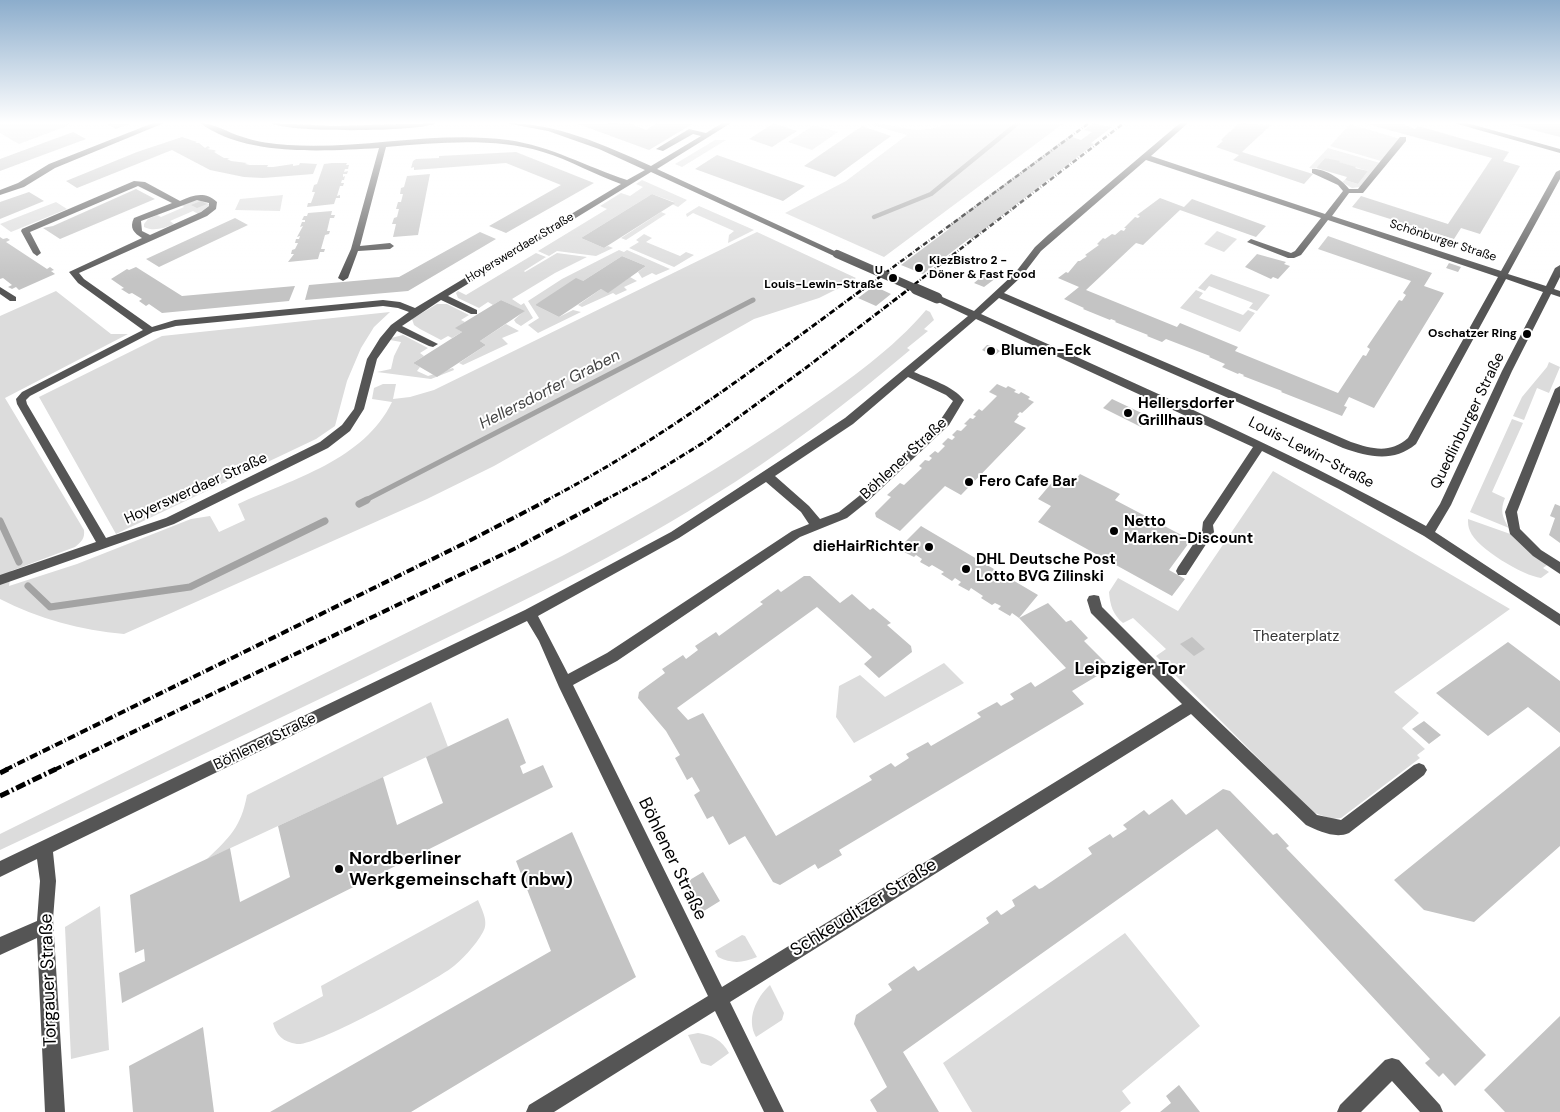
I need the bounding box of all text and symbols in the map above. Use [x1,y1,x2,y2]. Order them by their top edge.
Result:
street label: Hoyerswerdaer Straße [463,210,577,286]
street label: Schönburger Straße [1388,217,1498,265]
place label: KiezBistro 2 - Döner & Fast Food [929,254,1036,282]
marker: KiezBistro 2 - Döner & Fast Food [913,262,925,274]
place label: U Louis-Lewin-Straße [764,264,883,292]
marker: U Louis-Lewin-Straße [887,272,899,284]
place label: Oschatzer Ring [1428,327,1517,341]
marker: Oschatzer Ring [1521,328,1533,340]
place label: Blumen-Eck [1001,342,1091,360]
marker: Blumen-Eck [985,345,997,357]
water label: Hellersdorfer Graben [476,346,624,434]
street label: Quedlinburger Straße [1427,350,1509,492]
place label: Hellersdorfer Grillhaus [1138,395,1234,430]
marker: Hellersdorfer Grillhaus [1122,407,1134,419]
street label: Böhlener Straße [857,414,951,504]
street label: Louis-Lewin-Straße [1245,414,1377,492]
street label: Hoyerswerdaer Straße [122,449,270,529]
place label: Fero Cafe Bar [979,473,1077,491]
marker: Fero Cafe Bar [963,476,975,488]
place label: Netto Marken-Discount [1124,513,1253,548]
marker: Netto Marken-Discount [1108,525,1120,537]
place label: dieHairRichter [813,538,919,556]
marker: dieHairRichter [923,541,935,553]
place label: DHL Deutsche Post Lotto BVG Zilinski [976,551,1116,586]
marker: DHL Deutsche Post Lotto BVG Zilinski [960,563,972,575]
park label: Theaterplatz [1253,628,1339,646]
district label: Leipziger Tor [1074,658,1186,680]
street label: Böhlener Straße [211,709,319,775]
street label: Böhlener Straße [633,794,711,924]
place label: Nordberliner Werkgemeinschaft (nbw) [349,848,573,891]
street label: Schkeuditzer Straße [787,854,941,962]
marker: Nordberliner Werkgemeinschaft (nbw) [333,863,345,875]
street label: Torgauer Straße [36,913,62,1047]

